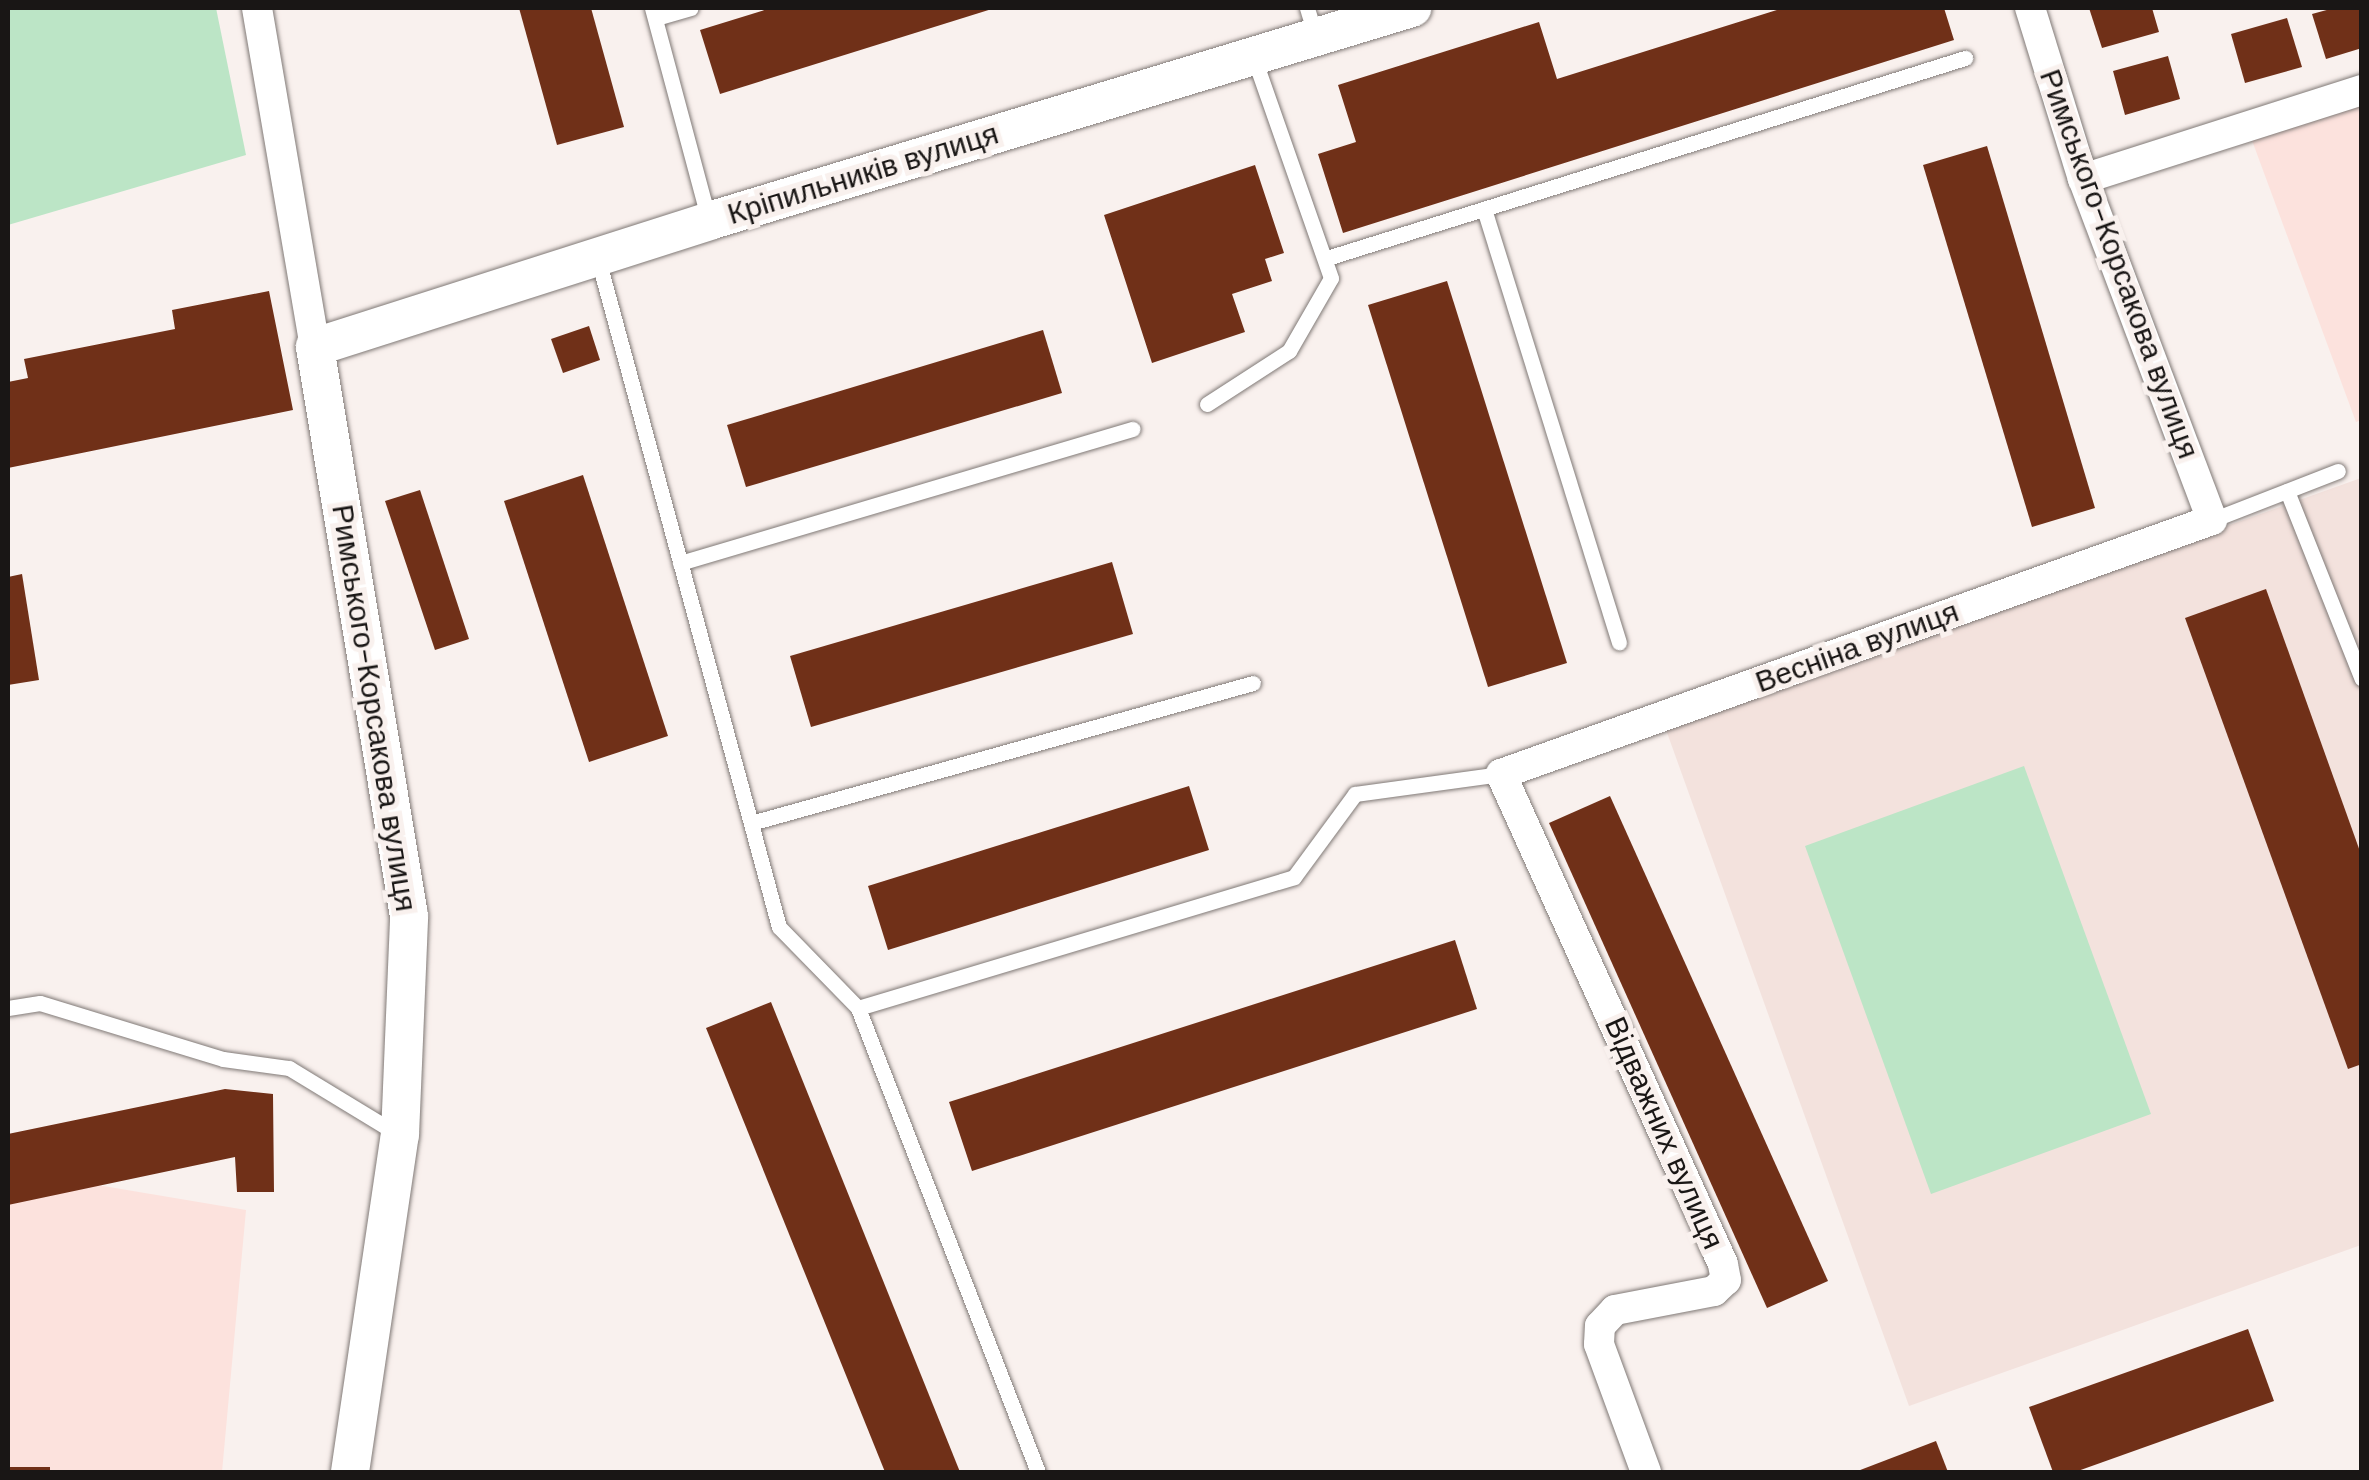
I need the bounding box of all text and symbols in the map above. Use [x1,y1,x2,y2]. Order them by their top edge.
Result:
street label: Римського-Корсакова вулиця [2032,64,2206,464]
street label: Кріпильників вулиця [723,116,1003,232]
street label: Римського-Корсакова вулиця [324,502,424,914]
street label: Весніна вулиця [1751,594,1963,700]
street label: Відважних вулиця [1597,1011,1731,1255]

